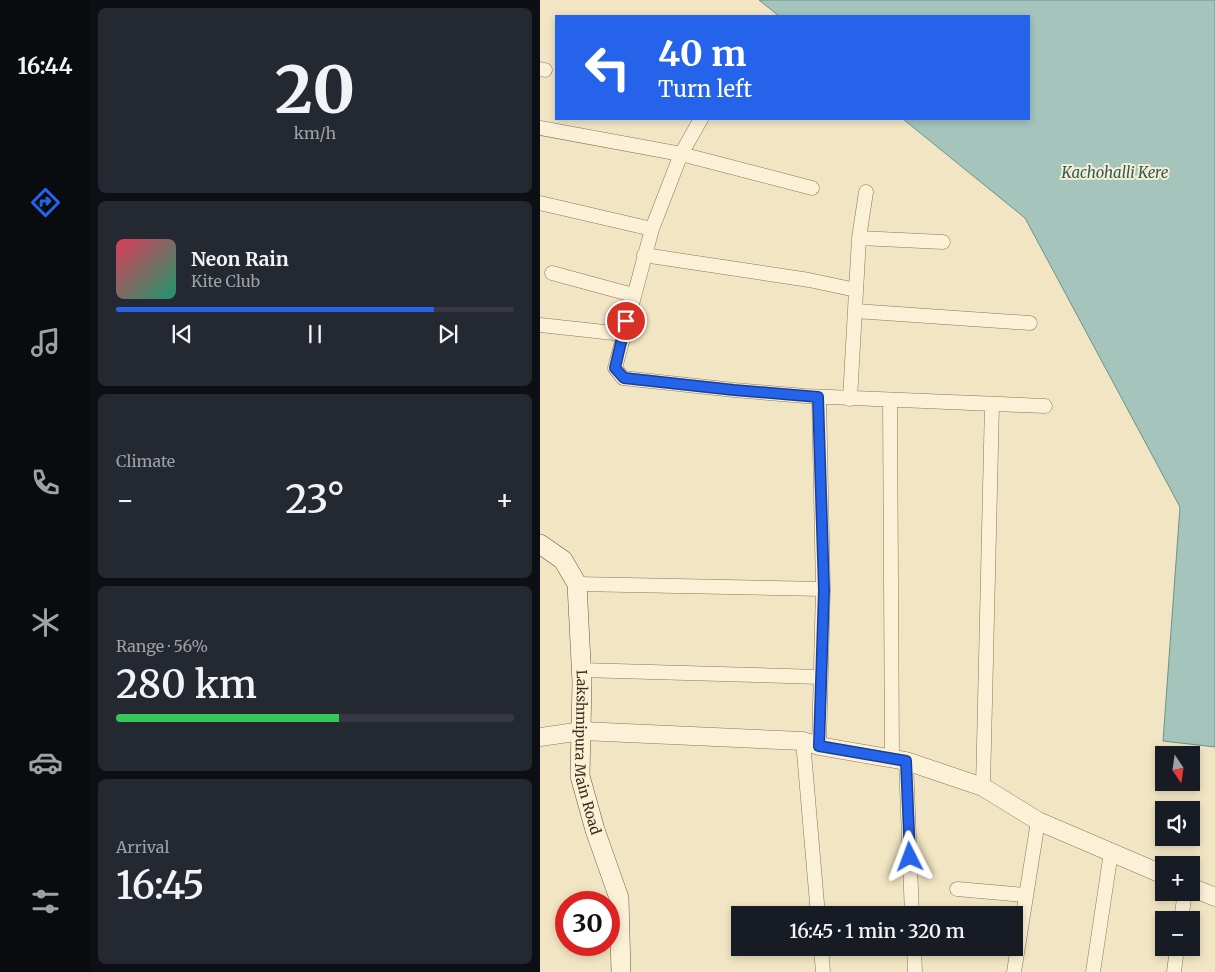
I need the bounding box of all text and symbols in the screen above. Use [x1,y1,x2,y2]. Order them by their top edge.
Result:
text: 40 m [658,32,746,76]
icon: left [575,35,640,100]
text: 20 [275,49,355,131]
text: 16:44 [17,52,73,80]
text: Turn left [658,75,752,103]
text: km/h [294,123,336,143]
water label: Kachohalli Kere [1061,163,1169,182]
icon: directions [28,185,63,220]
text: Neon Rain [191,247,289,271]
text: Kite Club [191,271,260,291]
pin [605,300,647,342]
icon: arrive [612,307,640,335]
icon: previous [168,320,196,348]
icon: pause [301,320,329,348]
icon: next [434,320,462,348]
icon: music [28,325,63,360]
text: Climate [116,451,175,471]
icon: phone [28,465,63,500]
text: 23° [285,476,345,523]
text: − [116,482,135,518]
text: + [495,482,514,518]
icon: climate [28,605,63,640]
text: Range · 56% [116,636,208,656]
text: 280 km [116,661,257,708]
street label: Lakshmipura Main Road [571,669,605,838]
icon: car [28,745,63,780]
north arrow [1155,746,1200,791]
map controls [1155,746,1200,956]
button: sound [1155,801,1200,846]
position arrow [883,830,935,882]
text: Arrival [116,837,169,857]
button: + [1155,856,1200,901]
text: 16:45 [116,862,204,909]
icon: filters [28,884,63,919]
speed limit sign: 30 [555,891,620,956]
button: − [1155,911,1200,956]
text: 16:45 · 1 min · 320 m [789,919,965,943]

